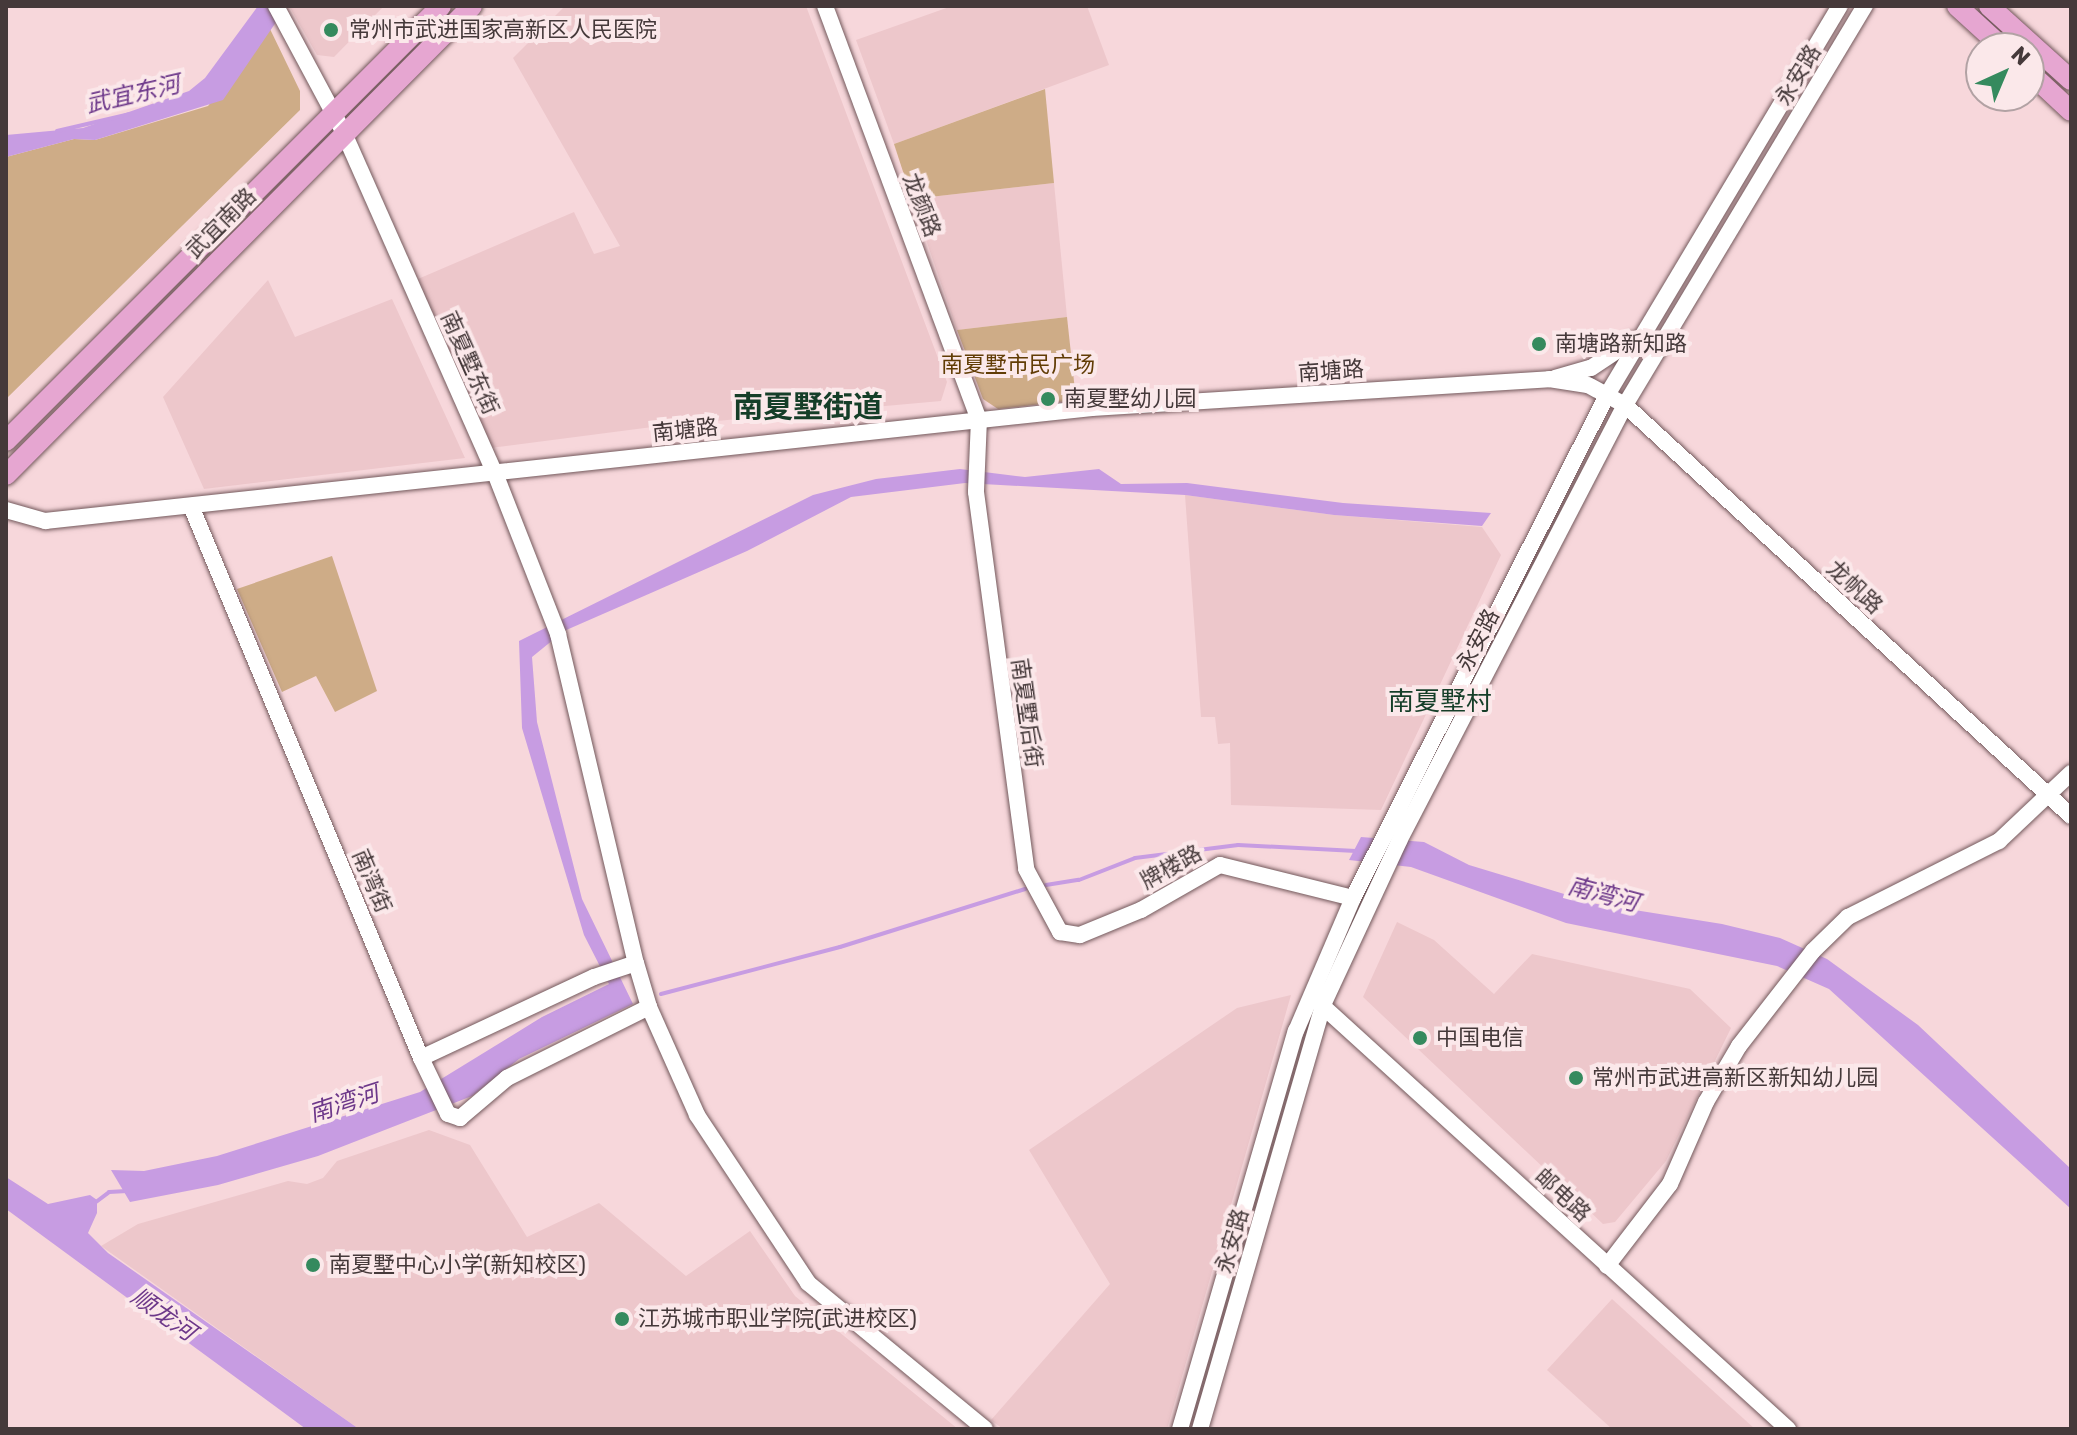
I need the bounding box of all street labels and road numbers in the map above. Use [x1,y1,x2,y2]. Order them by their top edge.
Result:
street label: 永安路 [1770,40,1826,110]
street label: 龙颜路 [898,169,946,241]
street label: 武宜南路 [181,183,261,263]
street label: 南夏墅东街 [436,307,504,419]
street label: 南塘路 [1297,356,1365,386]
street label: 南塘路 [651,413,719,447]
street label: 龙帆路 [1822,555,1888,619]
street label: 永安路 [1451,605,1505,675]
street label: 南夏墅后街 [1006,657,1048,769]
street label: 牌楼路 [1136,839,1206,895]
street label: 南湾街 [347,845,397,917]
street label: 邮电路 [1530,1163,1596,1227]
street label: 永安路 [1210,1206,1254,1276]

